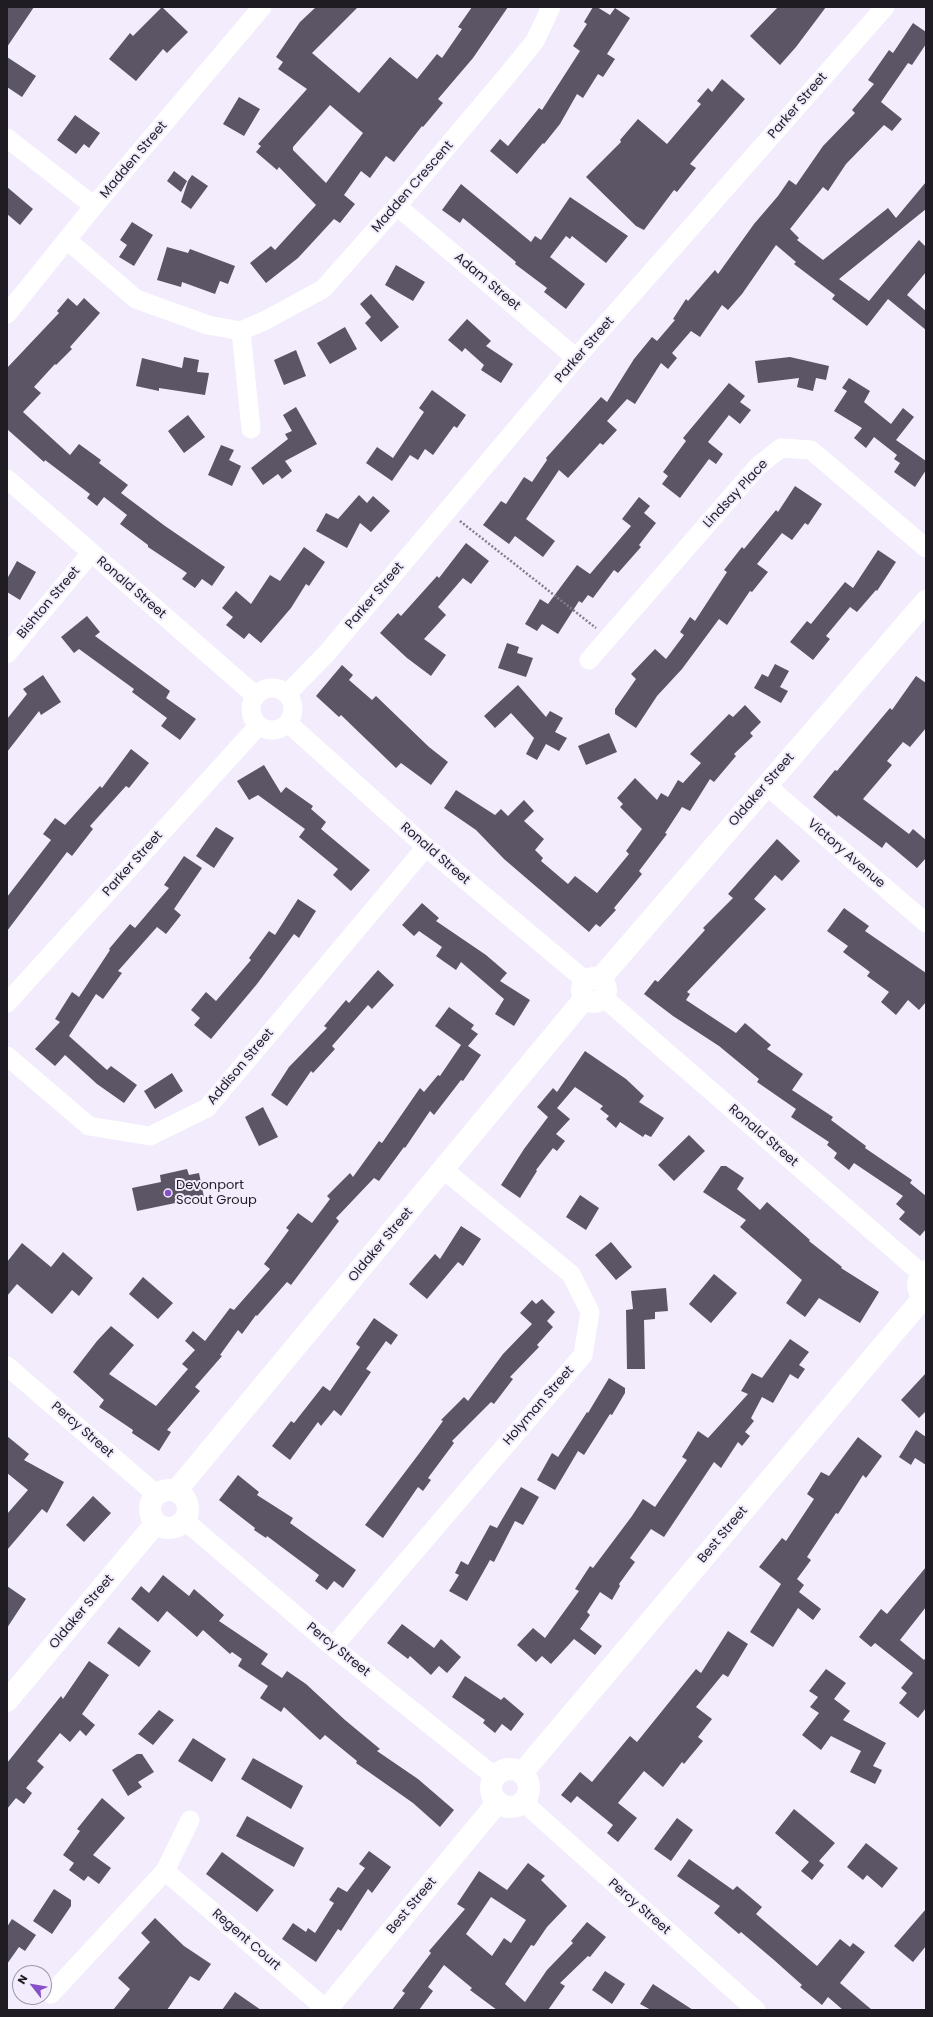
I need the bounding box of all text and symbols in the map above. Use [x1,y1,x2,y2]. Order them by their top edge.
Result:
street label: Parker Street [765,70,831,142]
street label: Madden Street [97,118,171,202]
street label: Madden Crescent [369,138,457,236]
street label: Adam Street [451,250,523,314]
street label: Parker Street [552,314,618,386]
street label: Lindsay Place [700,457,772,531]
street label: Ronald Street [93,554,169,622]
street label: Parker Street [343,559,407,633]
street label: Bishton Street [14,564,84,642]
street label: Oldaker Street [726,750,798,830]
street label: Victory Avenue [804,816,888,892]
street label: Ronald Street [397,820,473,888]
street label: Parker Street [100,828,166,900]
street label: Addison Street [205,1026,277,1108]
street label: Ronald Street [725,1102,801,1170]
place label: Devonport Scout Group [176,1178,257,1209]
marker: Devonport Scout Group [163,1188,173,1198]
street label: Oldaker Street [345,1205,417,1285]
street label: Holyman Street [500,1363,578,1449]
street label: Percy Street [48,1399,116,1461]
street label: Best Street [695,1504,751,1566]
street label: Oldaker Street [46,1572,118,1652]
street label: Percy Street [303,1620,373,1680]
street label: Best Street [384,1875,440,1937]
street label: Percy Street [605,1876,673,1938]
street label: Regent Court [209,1906,283,1974]
north arrow [12,1965,52,2005]
text: N [14,1972,32,1987]

